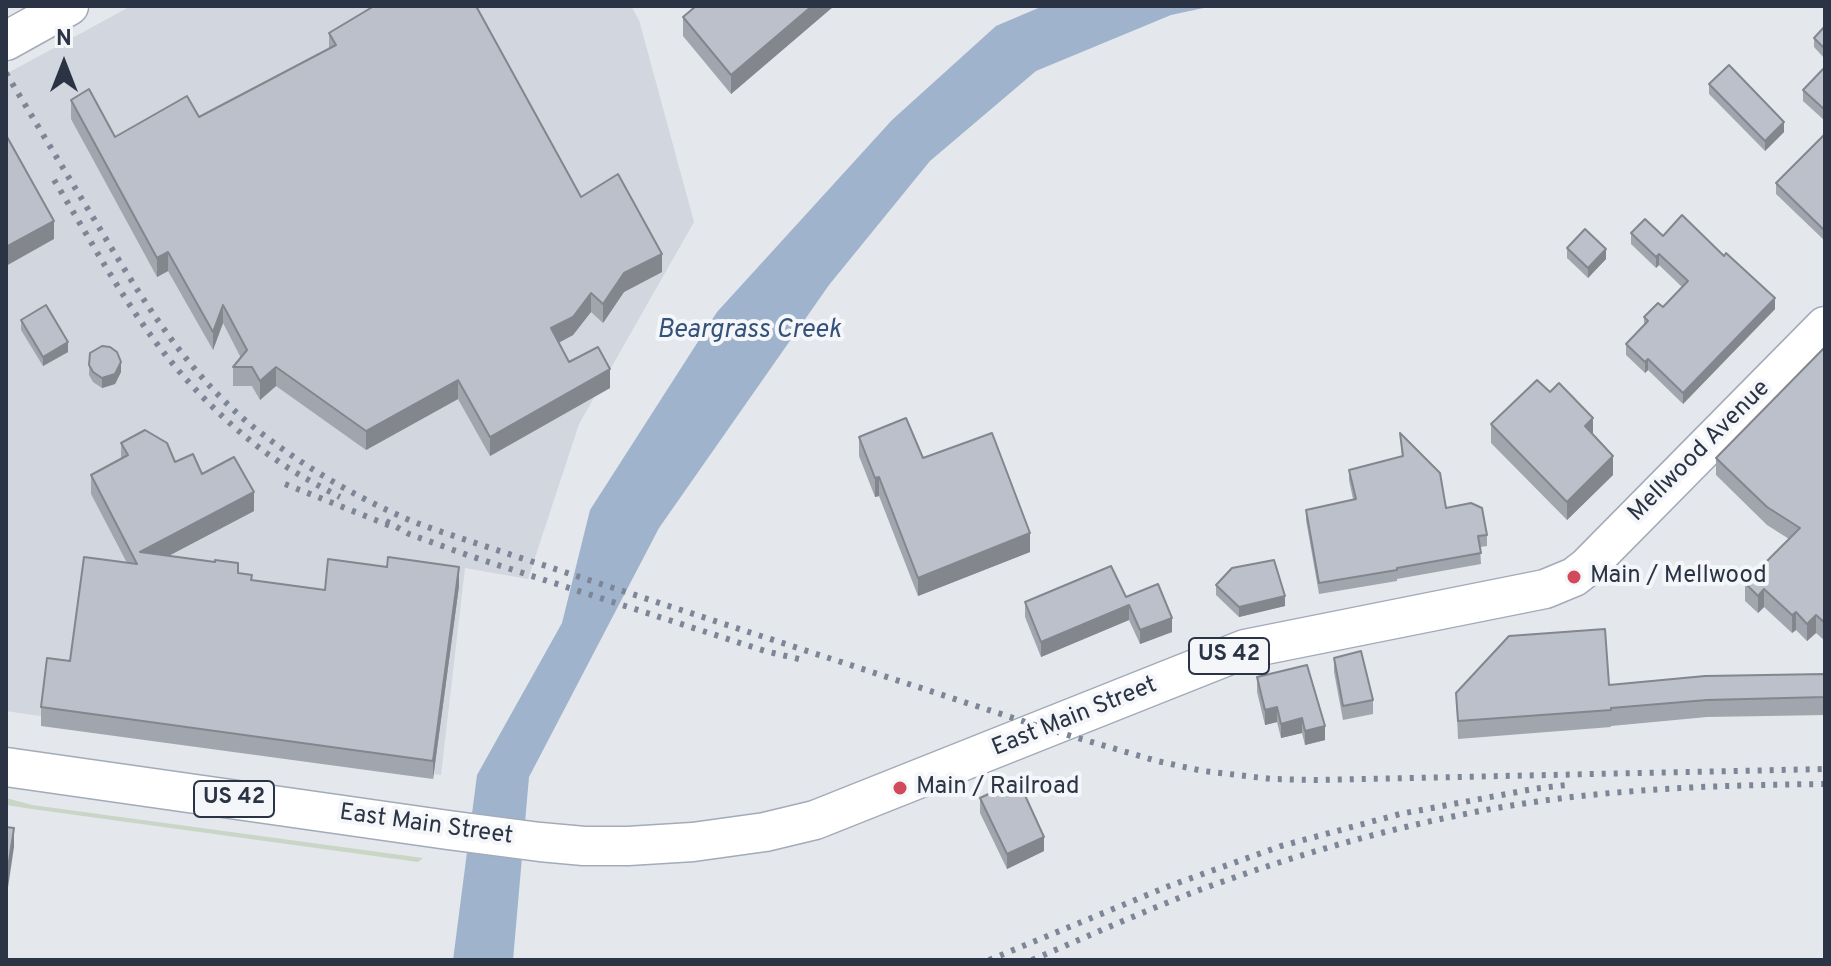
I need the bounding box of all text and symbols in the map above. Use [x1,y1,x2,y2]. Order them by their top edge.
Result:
north arrow [24,24,104,104]
text: N [56,26,72,53]
water label: Beargrass Creek [657,316,841,348]
street label: Mellwood Avenue [1623,375,1777,529]
place label: Main / Mellwood [1590,563,1767,591]
marker: Main / Mellwood [1565,568,1583,586]
road number: US 42 [1189,638,1269,674]
street label: East Main Street [988,672,1162,764]
place label: Main / Railroad [916,774,1080,802]
marker: Main / Railroad [891,779,909,797]
road number: US 42 [194,781,274,817]
street label: East Main Street [337,800,515,852]

